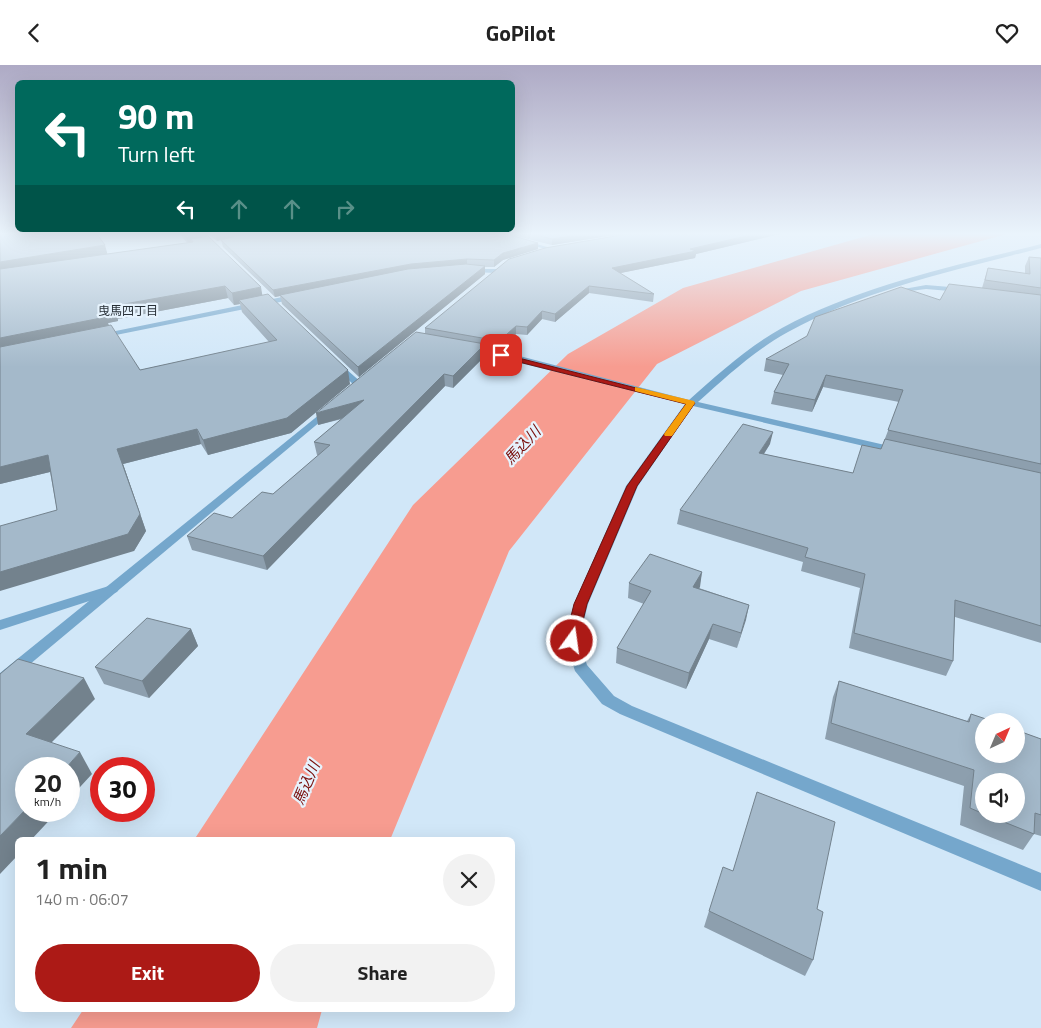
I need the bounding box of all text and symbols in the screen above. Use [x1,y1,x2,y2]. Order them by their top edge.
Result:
text: GoPilot [486,16,555,50]
icon: back [20,19,48,47]
icon: heart [993,19,1021,47]
text: 90 m [118,89,194,143]
icon: left [35,100,100,165]
text: Turn left [118,137,195,171]
icon: left [172,195,200,223]
icon: ahead [225,195,253,223]
icon: ahead [278,195,306,223]
icon: right [331,195,359,223]
district label: 曳馬四丁目 [98,301,158,320]
pin [480,334,522,376]
icon: arrive [487,341,515,369]
water label: 馬込川 [498,419,547,469]
position arrow [545,614,597,666]
north arrow [975,713,1025,763]
map controls [975,713,1025,823]
water label: 馬込川 [287,756,326,808]
speed limit sign: 30 [90,757,155,822]
text: 20 [33,764,62,802]
button: sound [975,773,1025,823]
text: km/h [34,792,61,811]
text: 1 min [35,845,108,891]
button: close [443,854,495,906]
text: 140 m · 06:07 [35,887,129,911]
button: Exit [35,944,260,1002]
button: Share [270,944,495,1002]

